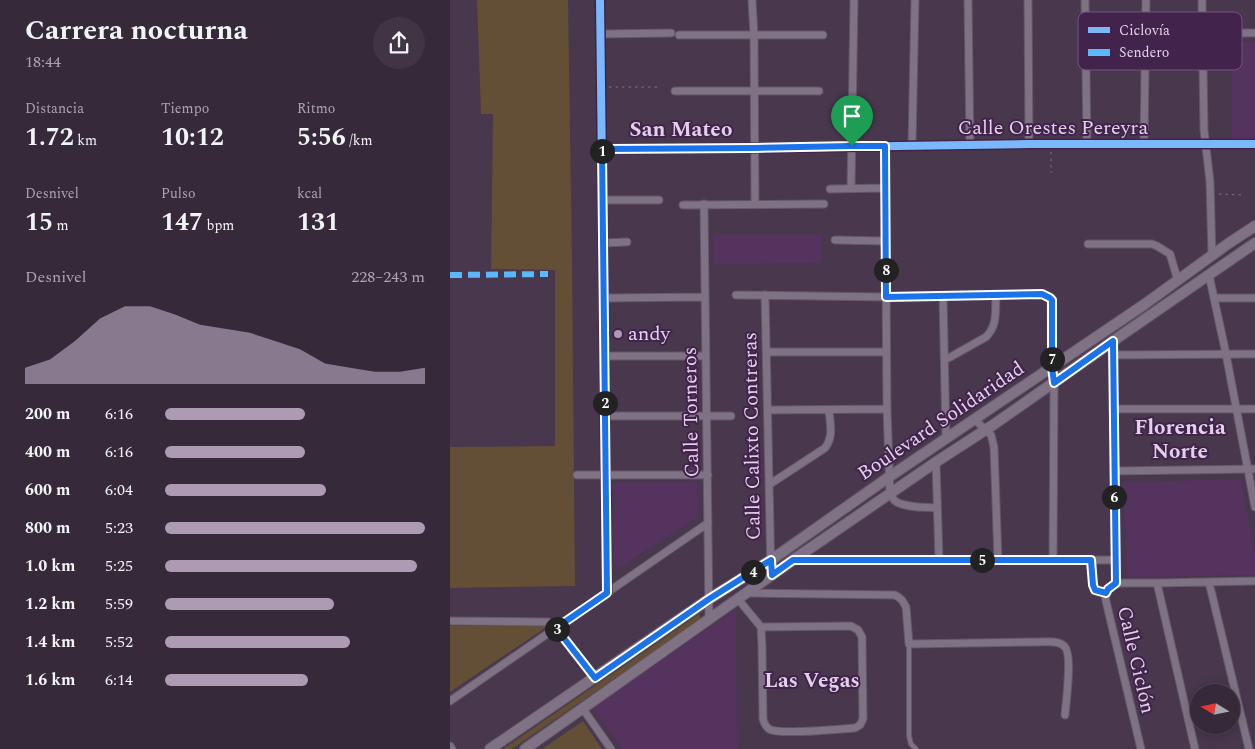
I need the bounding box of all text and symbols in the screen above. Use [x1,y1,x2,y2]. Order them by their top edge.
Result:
text: Carrera nocturna [25,9,248,52]
legend [1078,12,1242,70]
button: share [373,17,425,69]
text: Ciclovía [1119,20,1170,41]
text: Sendero [1119,42,1169,63]
text: 18:44 [25,50,61,74]
pin [831,95,873,146]
text: Distancia [25,98,84,119]
text: Tiempo [161,98,209,119]
text: Ritmo [297,98,335,119]
icon: arrive [838,102,866,130]
street label: Calle Orestes Pereyra [958,113,1148,143]
district label: San Mateo [629,114,733,146]
text: 1.72 [25,119,74,157]
text: 10:12 [161,119,224,157]
text: 5:56 [297,119,346,157]
text: km [74,130,97,151]
text: /km [346,130,373,151]
pin: 1 [590,138,614,164]
text: 1 [599,141,606,162]
text: Desnivel [25,183,79,204]
text: Pulso [161,183,196,204]
text: kcal [297,183,322,204]
text: 15 [25,204,53,242]
text: 147 [161,204,203,242]
text: 131 [297,204,339,242]
text: m [53,215,69,236]
text: bpm [203,215,234,236]
pin: 8 [874,258,898,282]
text: 8 [883,260,890,281]
text: Desnivel [25,265,86,289]
text: 228–243 m [351,265,425,289]
place label: andy [628,319,672,349]
marker: andy [612,328,624,340]
street label: Calle Calixto Contreras [735,332,769,540]
street label: Calle Torneros [675,346,707,478]
pin: 7 [1040,346,1064,372]
text: 7 [1049,349,1056,370]
street label: Boulevard Solidaridad [851,354,1031,488]
pin: 2 [592,390,618,416]
text: 2 [602,393,609,414]
text: 200 m [25,402,70,426]
text: 6:16 [105,402,133,426]
district label: Florencia Norte [1134,412,1226,468]
text: 400 m [25,440,70,464]
text: 6:16 [105,440,133,464]
text: 600 m [25,478,70,502]
text: 6:04 [105,478,133,502]
pin: 6 [1102,484,1126,510]
text: 6 [1111,487,1118,508]
text: 800 m [25,516,70,540]
text: 5:23 [105,516,133,540]
pin: 5 [970,548,994,572]
text: 5 [979,550,986,571]
text: 1.0 km [25,554,75,578]
text: 5:25 [105,554,133,578]
pin: 4 [740,560,766,584]
text: 4 [750,562,757,583]
text: 1.2 km [25,592,75,616]
text: 5:59 [105,592,133,616]
street label: Calle Ciclón [1109,603,1163,717]
pin: 3 [544,616,570,642]
text: 3 [554,619,561,640]
text: 1.4 km [25,630,75,654]
text: 5:52 [105,630,133,654]
district label: Las Vegas [764,665,860,697]
text: 1.6 km [25,668,75,692]
text: 6:14 [105,668,133,692]
north arrow [1190,684,1240,734]
map controls [1190,684,1240,734]

